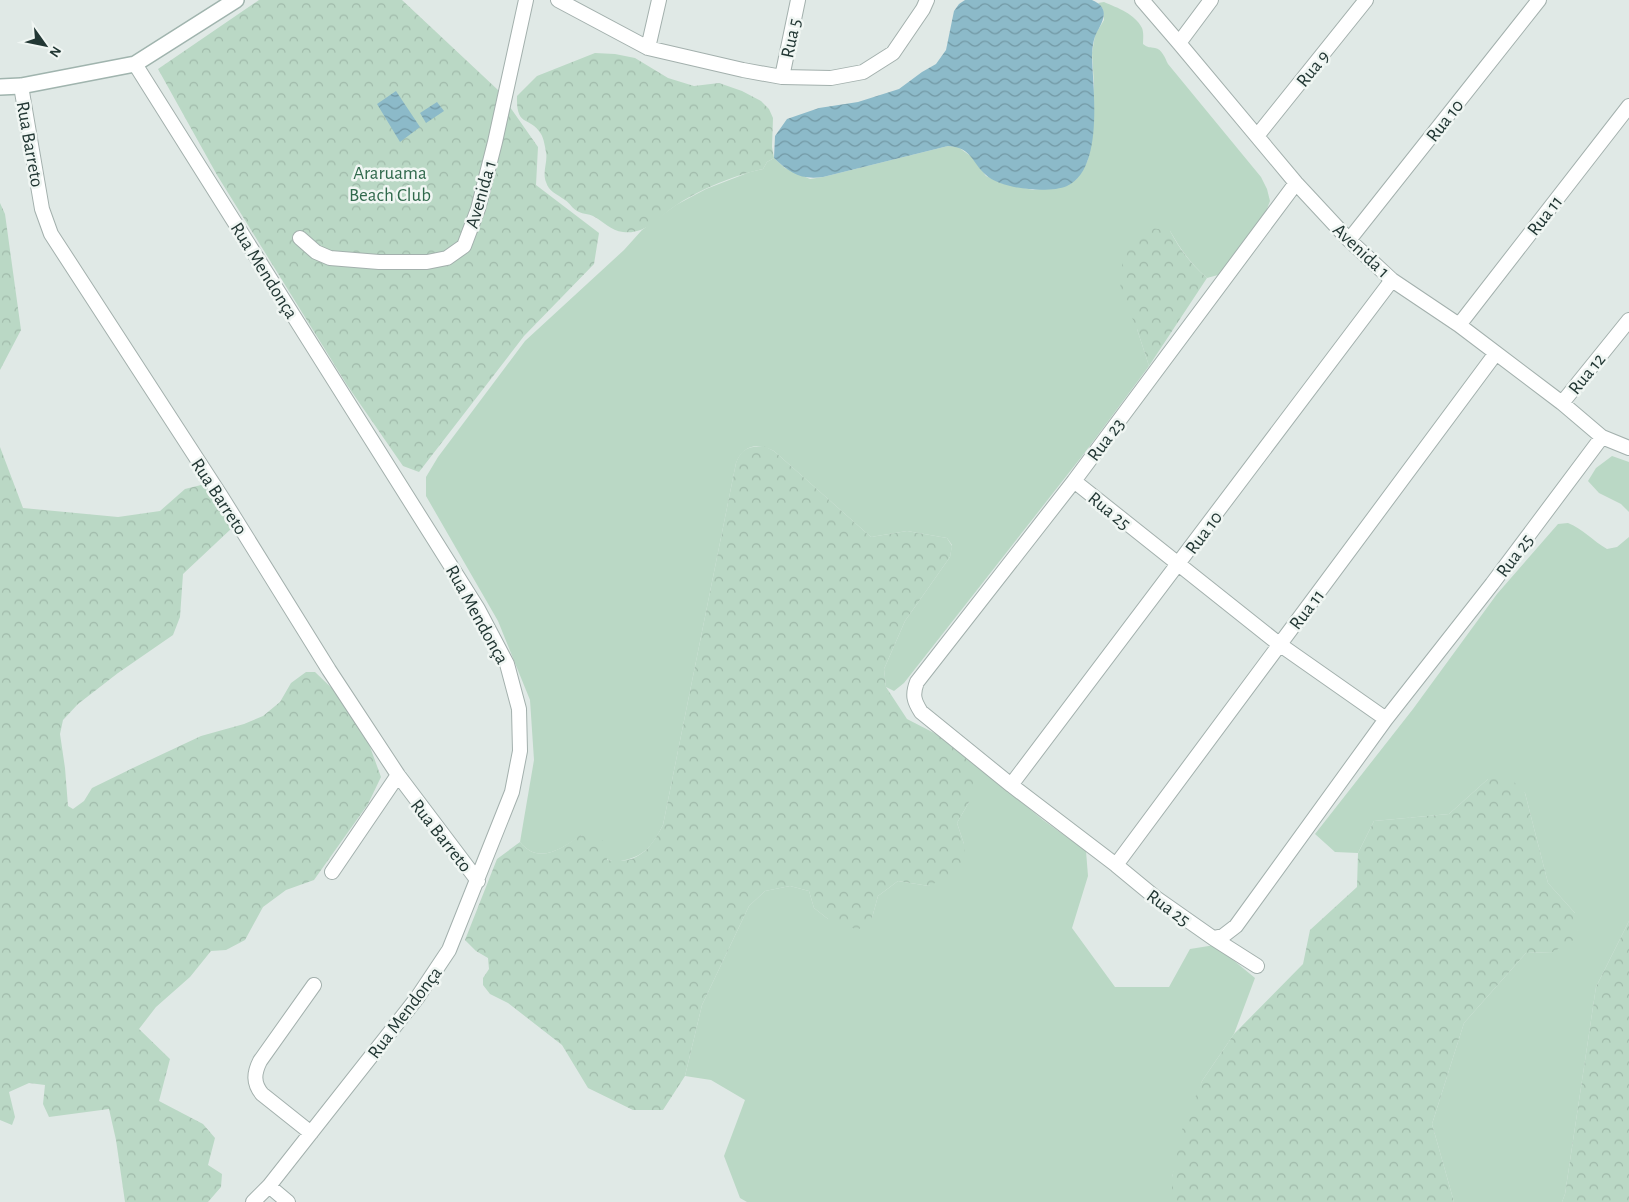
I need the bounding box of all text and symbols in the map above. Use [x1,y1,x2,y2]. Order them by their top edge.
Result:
street label: Rua 5 [778,17,805,60]
north arrow [20,20,70,70]
text: N [47,44,64,59]
street label: Rua 9 [1293,47,1333,91]
street label: Rua 10 [1423,96,1468,146]
street label: Rua Barreto [13,100,46,189]
street label: Avenida 1 [463,158,500,231]
park label: Araruama Beach Club [349,164,431,205]
street label: Rua 11 [1524,192,1566,239]
street label: Rua Mendonça [227,219,301,322]
street label: Avenida 1 [1329,220,1393,282]
street label: Rua 12 [1565,349,1610,398]
street label: Rua 23 [1084,415,1128,465]
street label: Rua Barreto [187,455,250,538]
street label: Rua 25 [1084,489,1134,534]
street label: Rua 10 [1182,508,1226,558]
street label: Rua 25 [1493,531,1537,581]
street label: Rua Mendonça [442,562,512,667]
street label: Rua 11 [1286,586,1328,634]
street label: Rua Barreto [407,796,475,876]
street label: Rua 25 [1143,886,1193,930]
street label: Rua Mendonça [365,963,446,1062]

